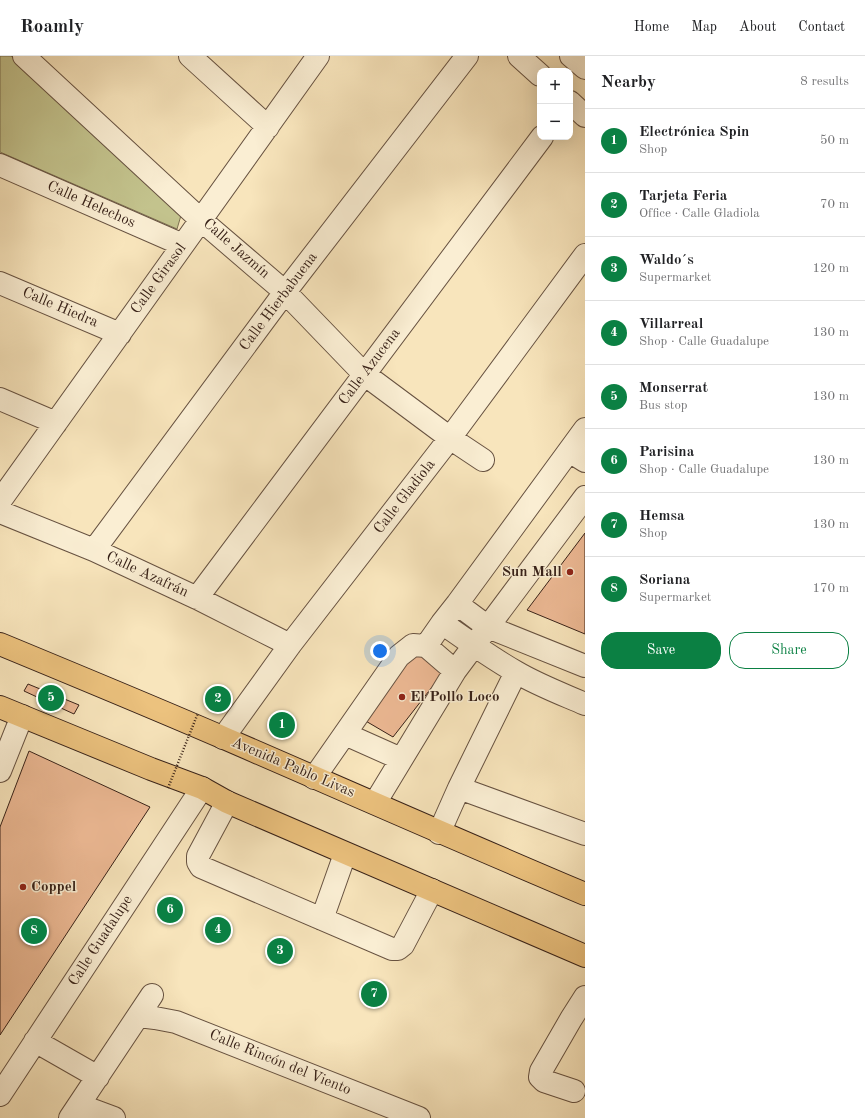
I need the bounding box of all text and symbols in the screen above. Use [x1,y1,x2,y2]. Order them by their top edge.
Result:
text: Roamly [20,18,84,37]
text: Home [634,20,669,34]
text: Map [691,20,717,34]
text: About [739,20,776,34]
text: Contact [798,20,845,34]
map controls [537,68,573,140]
button: + [537,68,573,104]
text: Nearby [601,74,656,91]
text: 8 results [800,75,849,88]
button: − [537,104,573,140]
text: Electrónica Spin [639,125,749,140]
text: 1 [610,134,618,147]
text: 50 m [820,134,849,147]
text: Shop [639,143,667,156]
street label: Calle Helechos [45,179,137,231]
text: Tarjeta Feria [639,189,727,204]
text: 2 [610,198,618,211]
text: 70 m [820,198,849,211]
text: Office · Calle Gladiola [639,207,760,220]
street label: Calle Jazmín [200,216,272,282]
street label: Calle Girasol [129,241,189,317]
street label: Calle Hierbabuena [237,250,321,354]
text: Waldo´s [639,253,694,268]
text: 3 [610,262,618,275]
text: 120 m [812,262,849,275]
text: Supermarket [639,271,711,284]
street label: Calle Hiedra [20,285,101,331]
text: Villarreal [639,317,703,332]
street label: Calle Azucena [336,325,404,408]
text: 4 [610,326,618,339]
text: 130 m [812,326,849,339]
text: Shop · Calle Guadalupe [639,335,769,348]
text: Monserrat [639,381,708,396]
text: 5 [610,390,618,403]
text: 130 m [812,390,849,403]
text: Bus stop [639,399,688,412]
text: Parisina [639,445,694,460]
text: 6 [610,454,618,467]
text: 130 m [812,454,849,467]
street label: Calle Gladiola [371,457,439,537]
text: Shop · Calle Guadalupe [639,463,769,476]
text: Hemsa [639,509,685,524]
text: 7 [610,518,618,531]
text: 130 m [812,518,849,531]
text: Shop [639,527,667,540]
street label: Calle Azafrán [104,549,190,601]
place label: Sun Mall [502,565,562,580]
marker: Sun Mall [565,567,575,577]
text: Soriana [639,573,690,588]
text: 8 [610,582,618,595]
text: 170 m [812,582,849,595]
text: Supermarket [639,591,711,604]
button: Save [601,632,721,669]
button: Share [729,632,849,669]
your location [370,641,390,661]
pin: 5 [38,683,64,713]
pin: 2 [205,684,231,714]
place label: El Pollo Loco [410,690,500,705]
marker: El Pollo Loco [397,692,407,702]
pin: 1 [269,710,295,740]
street label: Avenida Pablo Livas [229,735,357,801]
place label: Coppel [31,880,77,895]
marker: Coppel [18,882,28,892]
street label: Calle Guadalupe [66,893,136,989]
pin: 6 [157,895,183,925]
pin: 4 [205,915,231,945]
pin: 8 [21,916,47,946]
pin: 3 [267,936,293,966]
pin: 7 [361,979,387,1009]
street label: Calle Rincón del Viento [207,1028,353,1098]

